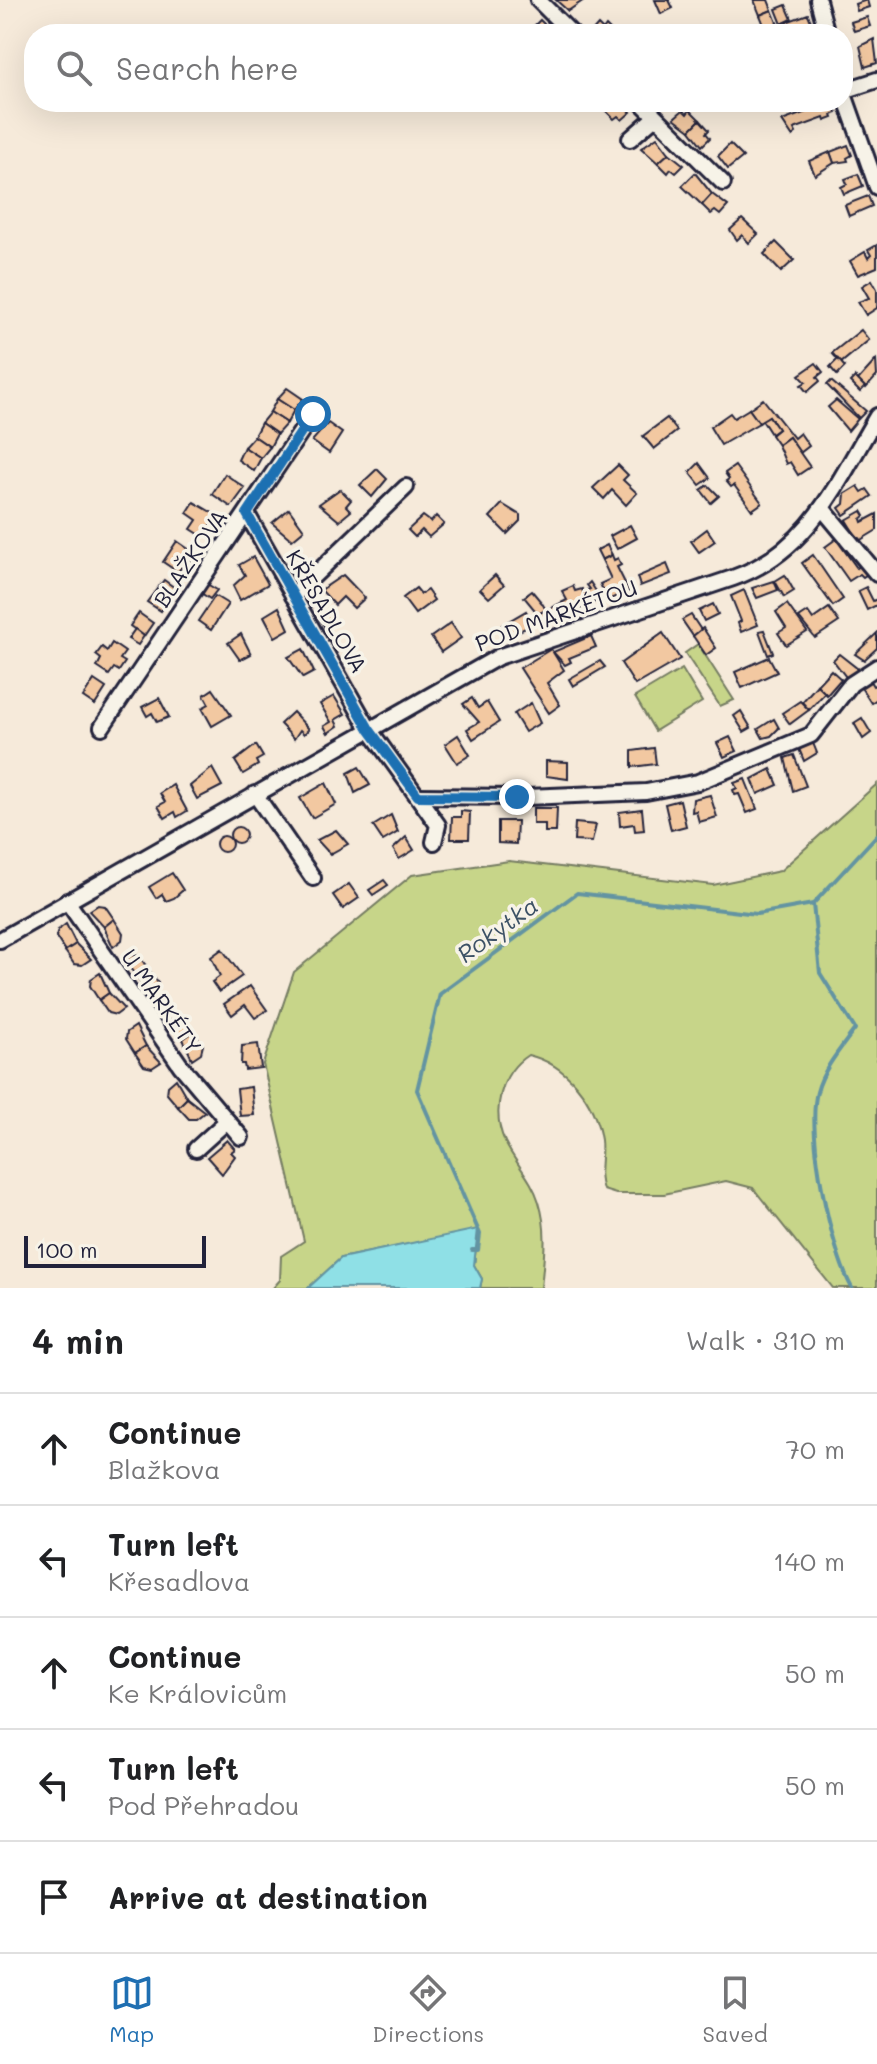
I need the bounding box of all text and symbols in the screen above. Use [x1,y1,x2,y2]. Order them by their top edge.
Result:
search box [24,24,853,112]
icon: search [52,46,96,90]
text: Search here [116,48,299,88]
route start [295,396,331,432]
street label: BLAŽKOVA [147,503,233,613]
street label: KŘESADLOVA [280,544,374,678]
street label: POD MARKÉTOU [471,572,641,658]
route end [499,779,535,815]
water label: Rokytka [450,889,544,969]
street label: U MARKÉTY [115,943,209,1059]
scale bar [24,1232,206,1268]
text: 100 m [36,1235,98,1264]
text: 4 min [32,1318,124,1363]
text: Walk · 310 m [686,1323,845,1357]
text: Continue [108,1412,241,1452]
icon: ahead [32,1427,76,1471]
text: 70 m [785,1432,845,1466]
text: Blažkova [108,1452,221,1486]
text: Turn left [108,1524,239,1564]
icon: left [32,1539,76,1583]
text: 140 m [773,1544,845,1578]
text: Křesadlova [108,1564,250,1598]
text: Continue [108,1636,241,1676]
icon: ahead [32,1651,76,1695]
text: 50 m [785,1656,845,1690]
text: Ke Královicům [108,1676,287,1710]
text: Turn left [108,1748,239,1788]
icon: left [32,1763,76,1807]
text: 50 m [785,1768,845,1802]
text: Pod Přehradou [108,1788,299,1822]
icon: arrive [32,1875,76,1919]
text: Arrive at destination [108,1877,428,1917]
tab: Map [109,1971,154,2048]
tab: Directions [372,1971,484,2048]
tab: Saved [703,1971,768,2048]

